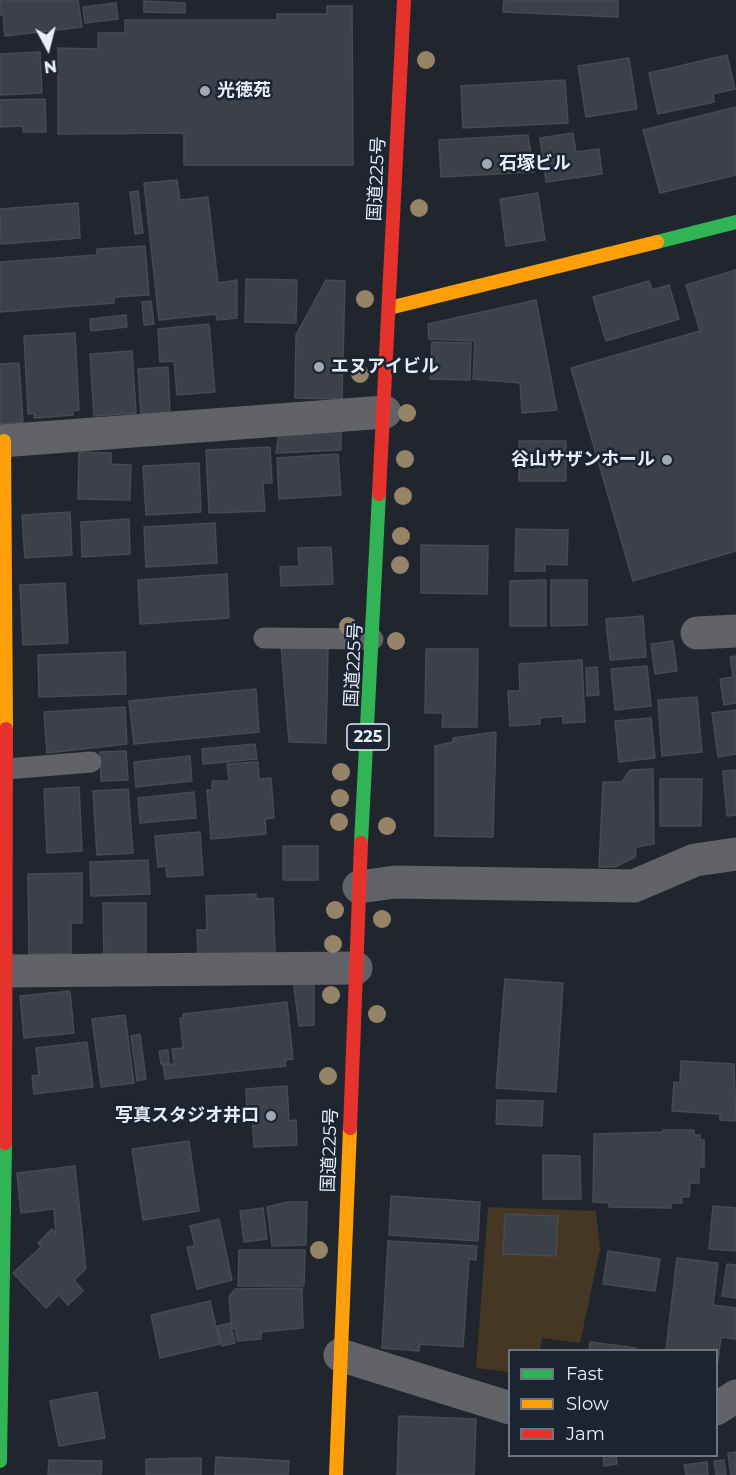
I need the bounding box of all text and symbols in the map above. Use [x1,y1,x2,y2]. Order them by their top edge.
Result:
north arrow [18,18,78,78]
text: N [43,56,58,77]
place label: 光徳苑 [217,80,271,102]
marker: 光徳苑 [198,84,212,98]
street label: 国道225号 [364,136,390,222]
place label: 石塚ビル [499,153,571,175]
marker: 石塚ビル [480,157,494,171]
place label: エヌアイビル [331,356,439,378]
marker: エヌアイビル [312,360,326,374]
place label: 谷山サザンホール [511,449,655,471]
marker: 谷山サザンホール [660,453,674,467]
street label: 国道225号 [341,622,367,708]
road number: 225 [347,724,389,750]
place label: 写真スタジオ井口 [115,1105,259,1127]
street label: 国道225号 [318,1107,342,1193]
marker: 写真スタジオ井口 [264,1109,278,1123]
legend [508,1349,718,1457]
text: Fast [566,1363,604,1385]
text: Slow [566,1393,609,1415]
text: Jam [566,1423,605,1445]

